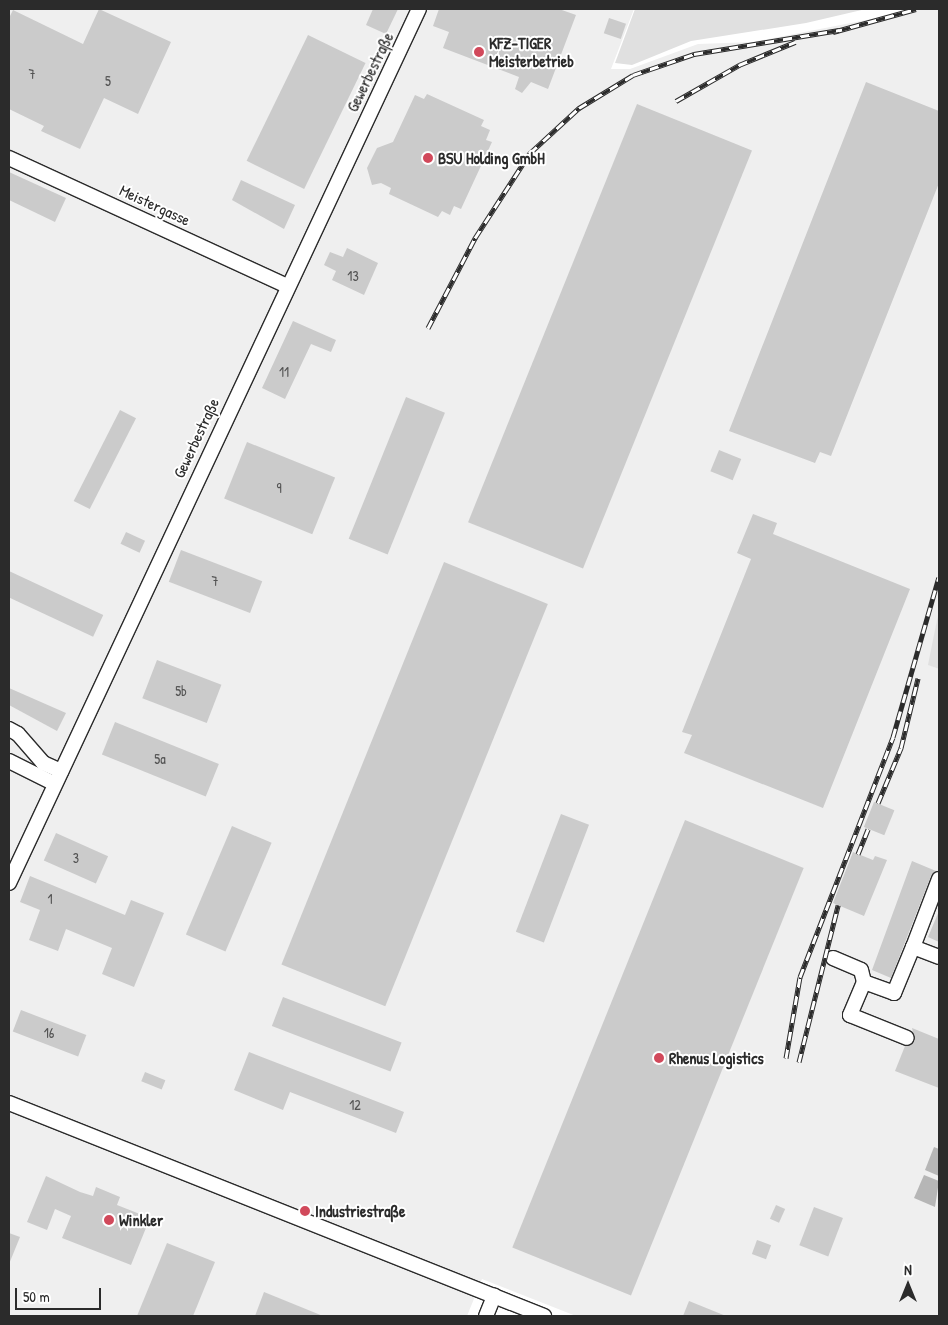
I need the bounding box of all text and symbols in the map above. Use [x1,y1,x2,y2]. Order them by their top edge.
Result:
street label: Gewerbestraße [343,29,397,115]
place label: KFZ-TIGER Meisterbetrieb [489,33,574,71]
marker: KFZ-TIGER Meisterbetrieb [473,46,485,58]
house number: 7 [29,66,35,82]
house number: 5 [105,73,111,89]
place label: BSU Holding GmbH [438,148,545,168]
marker: BSU Holding GmbH [422,152,434,164]
street label: Meistergasse [117,180,193,230]
house number: 13 [347,268,359,284]
house number: 11 [279,364,289,380]
street label: Gewerbestraße [169,395,223,481]
house number: 9 [276,480,282,496]
house number: 7 [212,573,218,589]
house number: 5b [175,683,187,699]
house number: 5a [154,751,166,767]
house number: 3 [73,850,79,866]
house number: 1 [47,891,53,907]
house number: 16 [44,1025,54,1041]
place label: Rhenus Logistics [669,1048,764,1068]
marker: Rhenus Logistics [653,1052,665,1064]
house number: 12 [349,1097,361,1113]
place label: Industriestraße [315,1201,405,1221]
marker: Industriestraße [299,1205,311,1217]
place label: Winkler [119,1210,163,1230]
marker: Winkler [103,1214,115,1226]
north arrow [883,1260,933,1310]
text: N [904,1260,912,1279]
scale bar [18,1278,104,1310]
text: 50 m [23,1286,50,1307]

